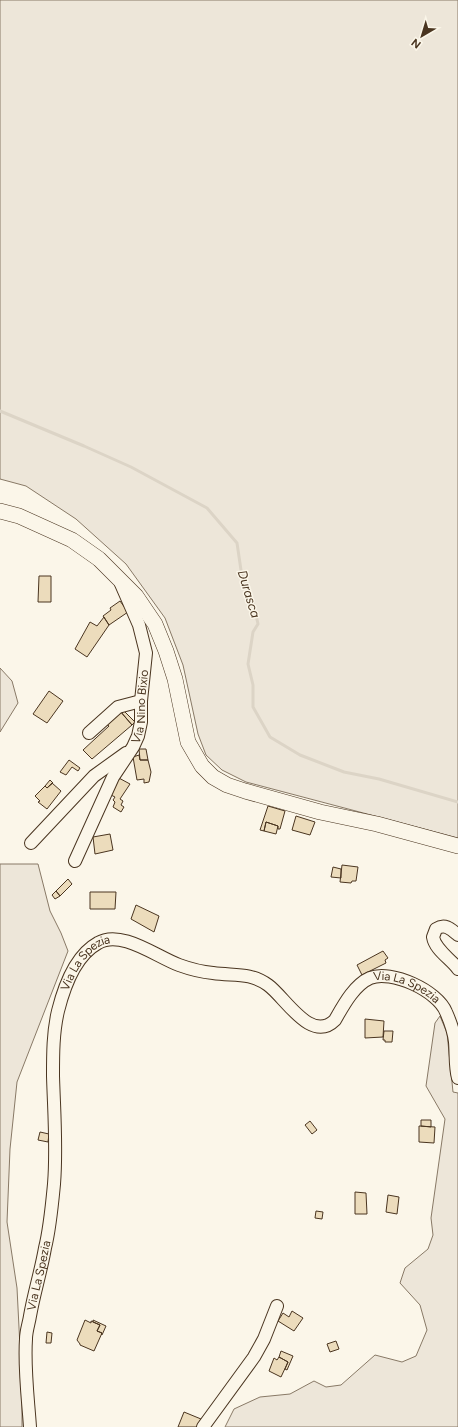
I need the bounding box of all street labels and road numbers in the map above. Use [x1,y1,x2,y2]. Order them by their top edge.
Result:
street label: Via Nino Bixio [128,669,151,746]
street label: Via La Spezia [58,932,111,993]
street label: Via La Spezia [373,969,443,1006]
street label: Via La Spezia [24,1239,54,1312]

